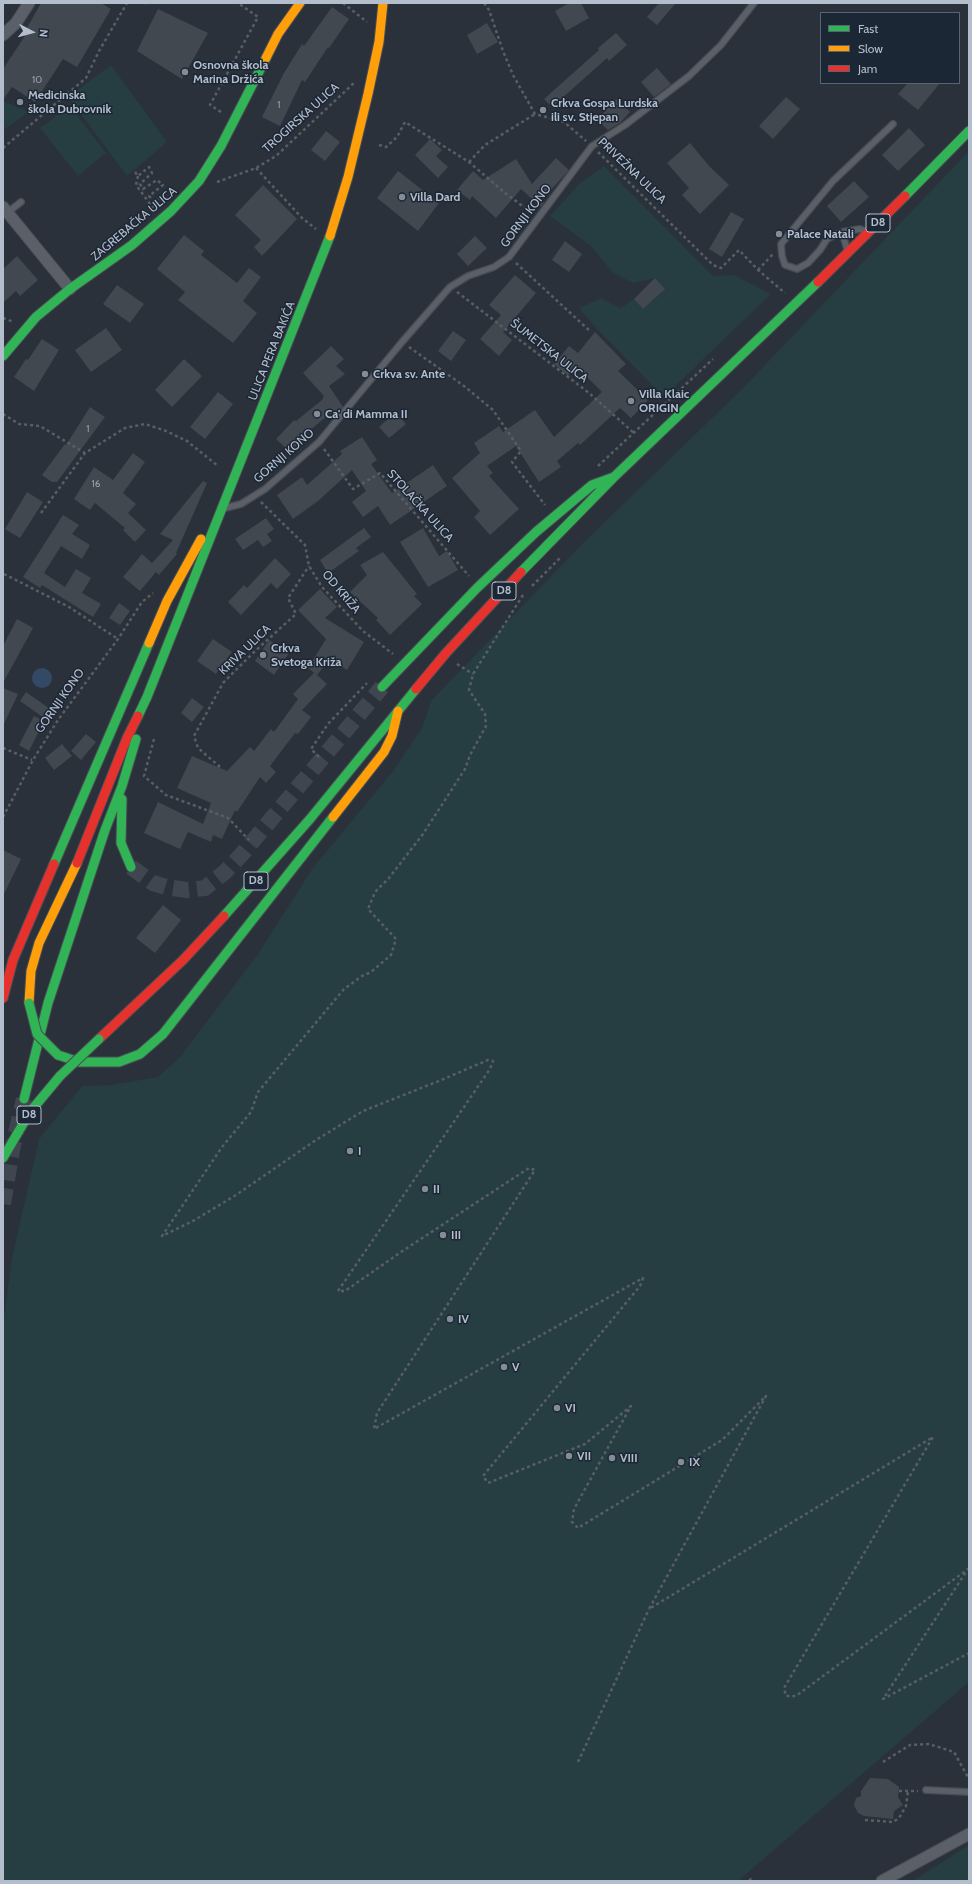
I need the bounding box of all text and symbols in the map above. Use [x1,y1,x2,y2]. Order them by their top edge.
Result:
north arrow [12,12,52,52]
legend [820,12,960,84]
text: Fast [858,21,878,36]
text: N [37,29,51,38]
text: Slow [858,41,883,56]
place label: Osnovna škola Marina Držića [193,58,268,86]
text: Jam [858,61,877,76]
marker: Osnovna škola Marina Držića [180,67,190,77]
house number: 10 [32,74,42,86]
street label: TROGIRSKA ULICA [260,80,342,156]
place label: Medicinska škola Dubrovnik [28,88,111,116]
place label: Crkva Gospa Lurdska ili sv. Stjepan [551,96,658,124]
marker: Medicinska škola Dubrovnik [15,97,25,107]
house number: 1 [277,99,281,111]
marker: Crkva Gospa Lurdska ili sv. Stjepan [538,105,548,115]
street label: PRIVEŽNA ULICA [595,135,669,207]
street label: GORNJI KONO [498,182,554,250]
street label: ZAGREBAČKA ULICA [88,184,180,264]
place label: Villa Dard [410,190,460,204]
marker: Villa Dard [397,192,407,202]
road number: D8 [866,214,890,232]
place label: Palace Natali [787,227,854,241]
marker: Palace Natali [774,229,784,239]
street label: ULICA PERA BAKIĆA [246,299,298,403]
street label: ŠUMETSKA ULICA [507,316,591,386]
place label: Crkva sv. Ante [373,367,445,381]
marker: Crkva sv. Ante [360,369,370,379]
place label: Villa Klaic ORIGIN [639,387,689,415]
marker: Villa Klaic ORIGIN [626,396,636,406]
place label: Ca' di Mamma II [325,407,408,421]
marker: Ca' di Mamma II [312,409,322,419]
house number: 1 [86,423,90,435]
street label: GORNJI KONO [251,426,317,486]
street label: STOLAČKA ULICA [384,467,456,545]
house number: 16 [92,478,100,490]
street label: OD KRIŽA [319,568,363,616]
road number: D8 [492,582,516,600]
street label: KRIVA ULICA [216,622,274,678]
place label: Crkva Svetoga Križa [271,641,342,669]
marker: Crkva Svetoga Križa [258,650,268,660]
street label: GORNJI KONO [33,666,87,736]
road number: D8 [244,872,268,890]
road number: D8 [17,1106,41,1124]
place label: I [358,1144,361,1158]
marker: I [345,1146,355,1156]
place label: II [433,1182,440,1196]
marker: II [420,1184,430,1194]
place label: III [451,1228,461,1242]
marker: III [438,1230,448,1240]
place label: IV [458,1312,469,1326]
marker: IV [445,1314,455,1324]
place label: V [512,1360,519,1374]
marker: V [499,1362,509,1372]
place label: VI [565,1401,576,1415]
marker: VI [552,1403,562,1413]
place label: VII [577,1449,591,1463]
marker: VII [564,1451,574,1461]
place label: VIII [620,1451,638,1465]
marker: VIII [607,1453,617,1463]
place label: IX [689,1455,700,1469]
marker: IX [676,1457,686,1467]

